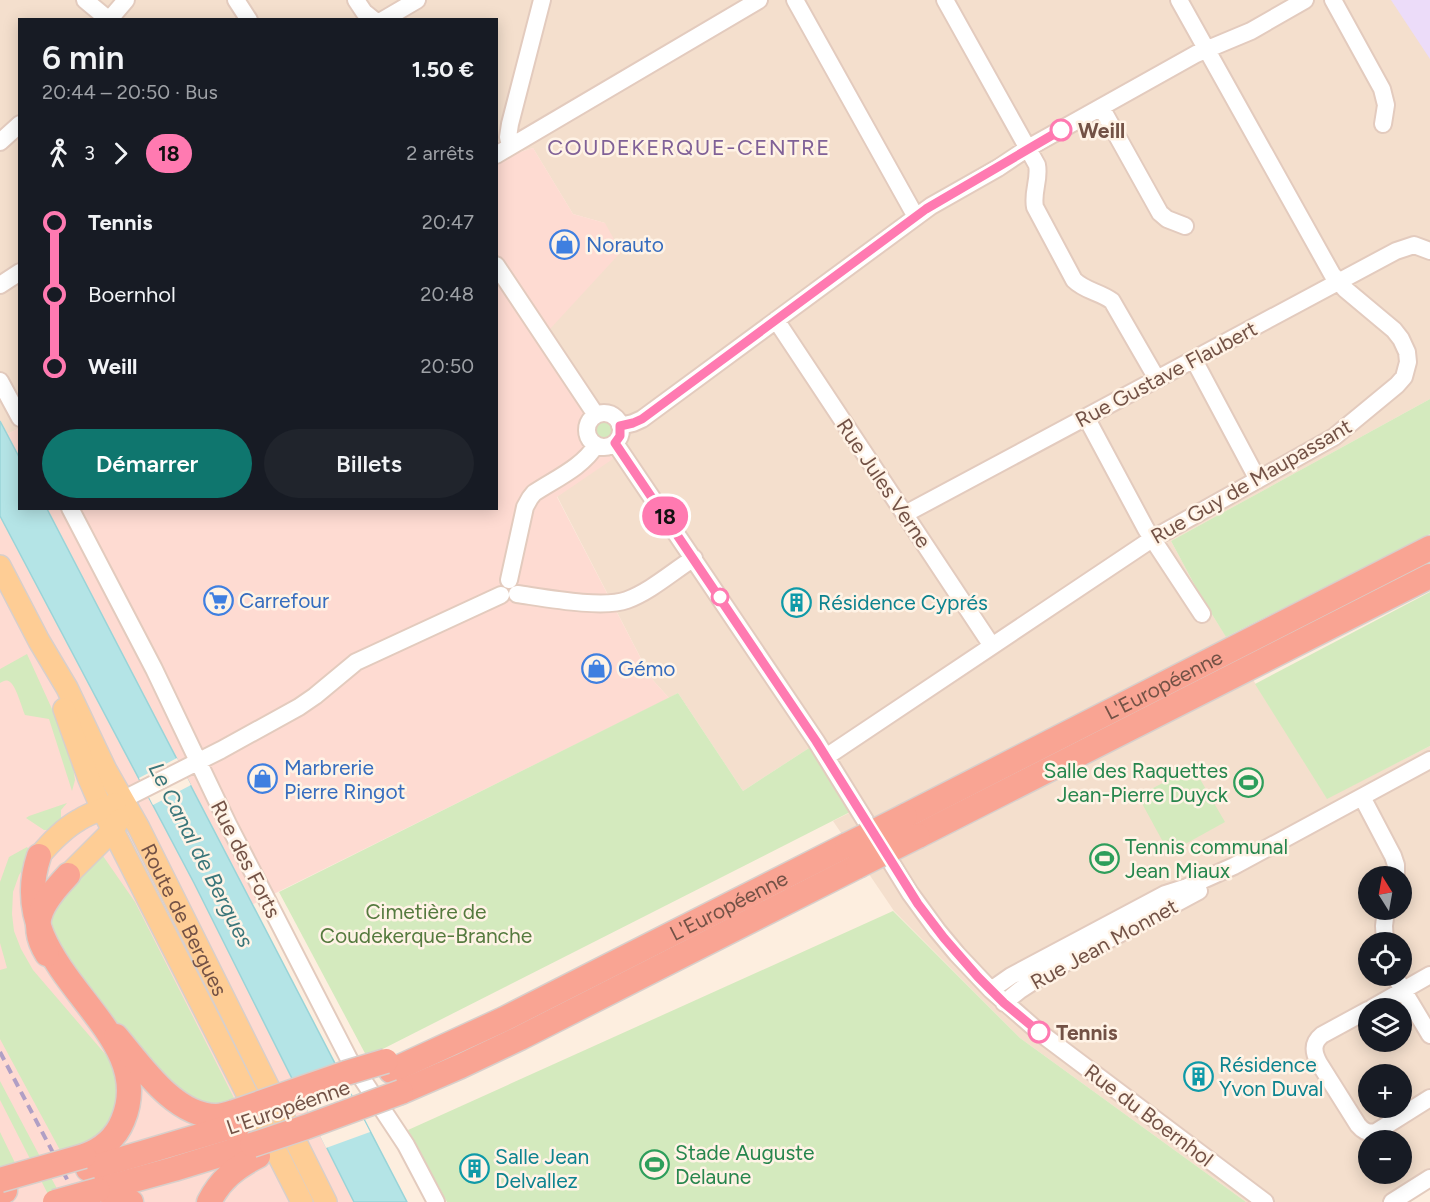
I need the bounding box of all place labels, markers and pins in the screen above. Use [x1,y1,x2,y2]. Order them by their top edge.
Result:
place label: Weill [1078,118,1125,143]
marker: Weill [1050,119,1072,141]
shop icon: Norauto [549,228,581,260]
place label: Norauto [586,232,664,257]
supermarket icon: Carrefour [202,584,234,616]
building icon: Résidence Cyprés [781,586,813,618]
place label: Carrefour [239,588,329,613]
unlabelled marker [711,588,729,606]
place label: Résidence Cyprés [818,590,988,615]
shop icon: Gémo [581,652,613,684]
place label: Gémo [618,656,676,681]
place label: Marbrerie Pierre Ringot [284,755,406,804]
place label: Salle des Raquettes Jean-Pierre Duyck [1044,758,1229,807]
shop icon: Marbrerie Pierre Ringot [247,763,279,795]
sports icon: Salle des Raquettes Jean-Pierre Duyck [1233,766,1265,798]
place label: Tennis communal Jean Miaux [1125,834,1288,883]
sports icon: Tennis communal Jean Miaux [1088,842,1120,874]
place label: Tennis [1056,1020,1118,1045]
marker: Tennis [1028,1021,1050,1043]
place label: Résidence Yvon Duval [1219,1052,1323,1101]
building icon: Résidence Yvon Duval [1182,1060,1214,1092]
place label: Stade Auguste Delaune [675,1140,815,1189]
place label: Salle Jean Delvallez [495,1144,589,1193]
sports icon: Stade Auguste Delaune [638,1148,670,1180]
building icon: Salle Jean Delvallez [458,1152,490,1184]

